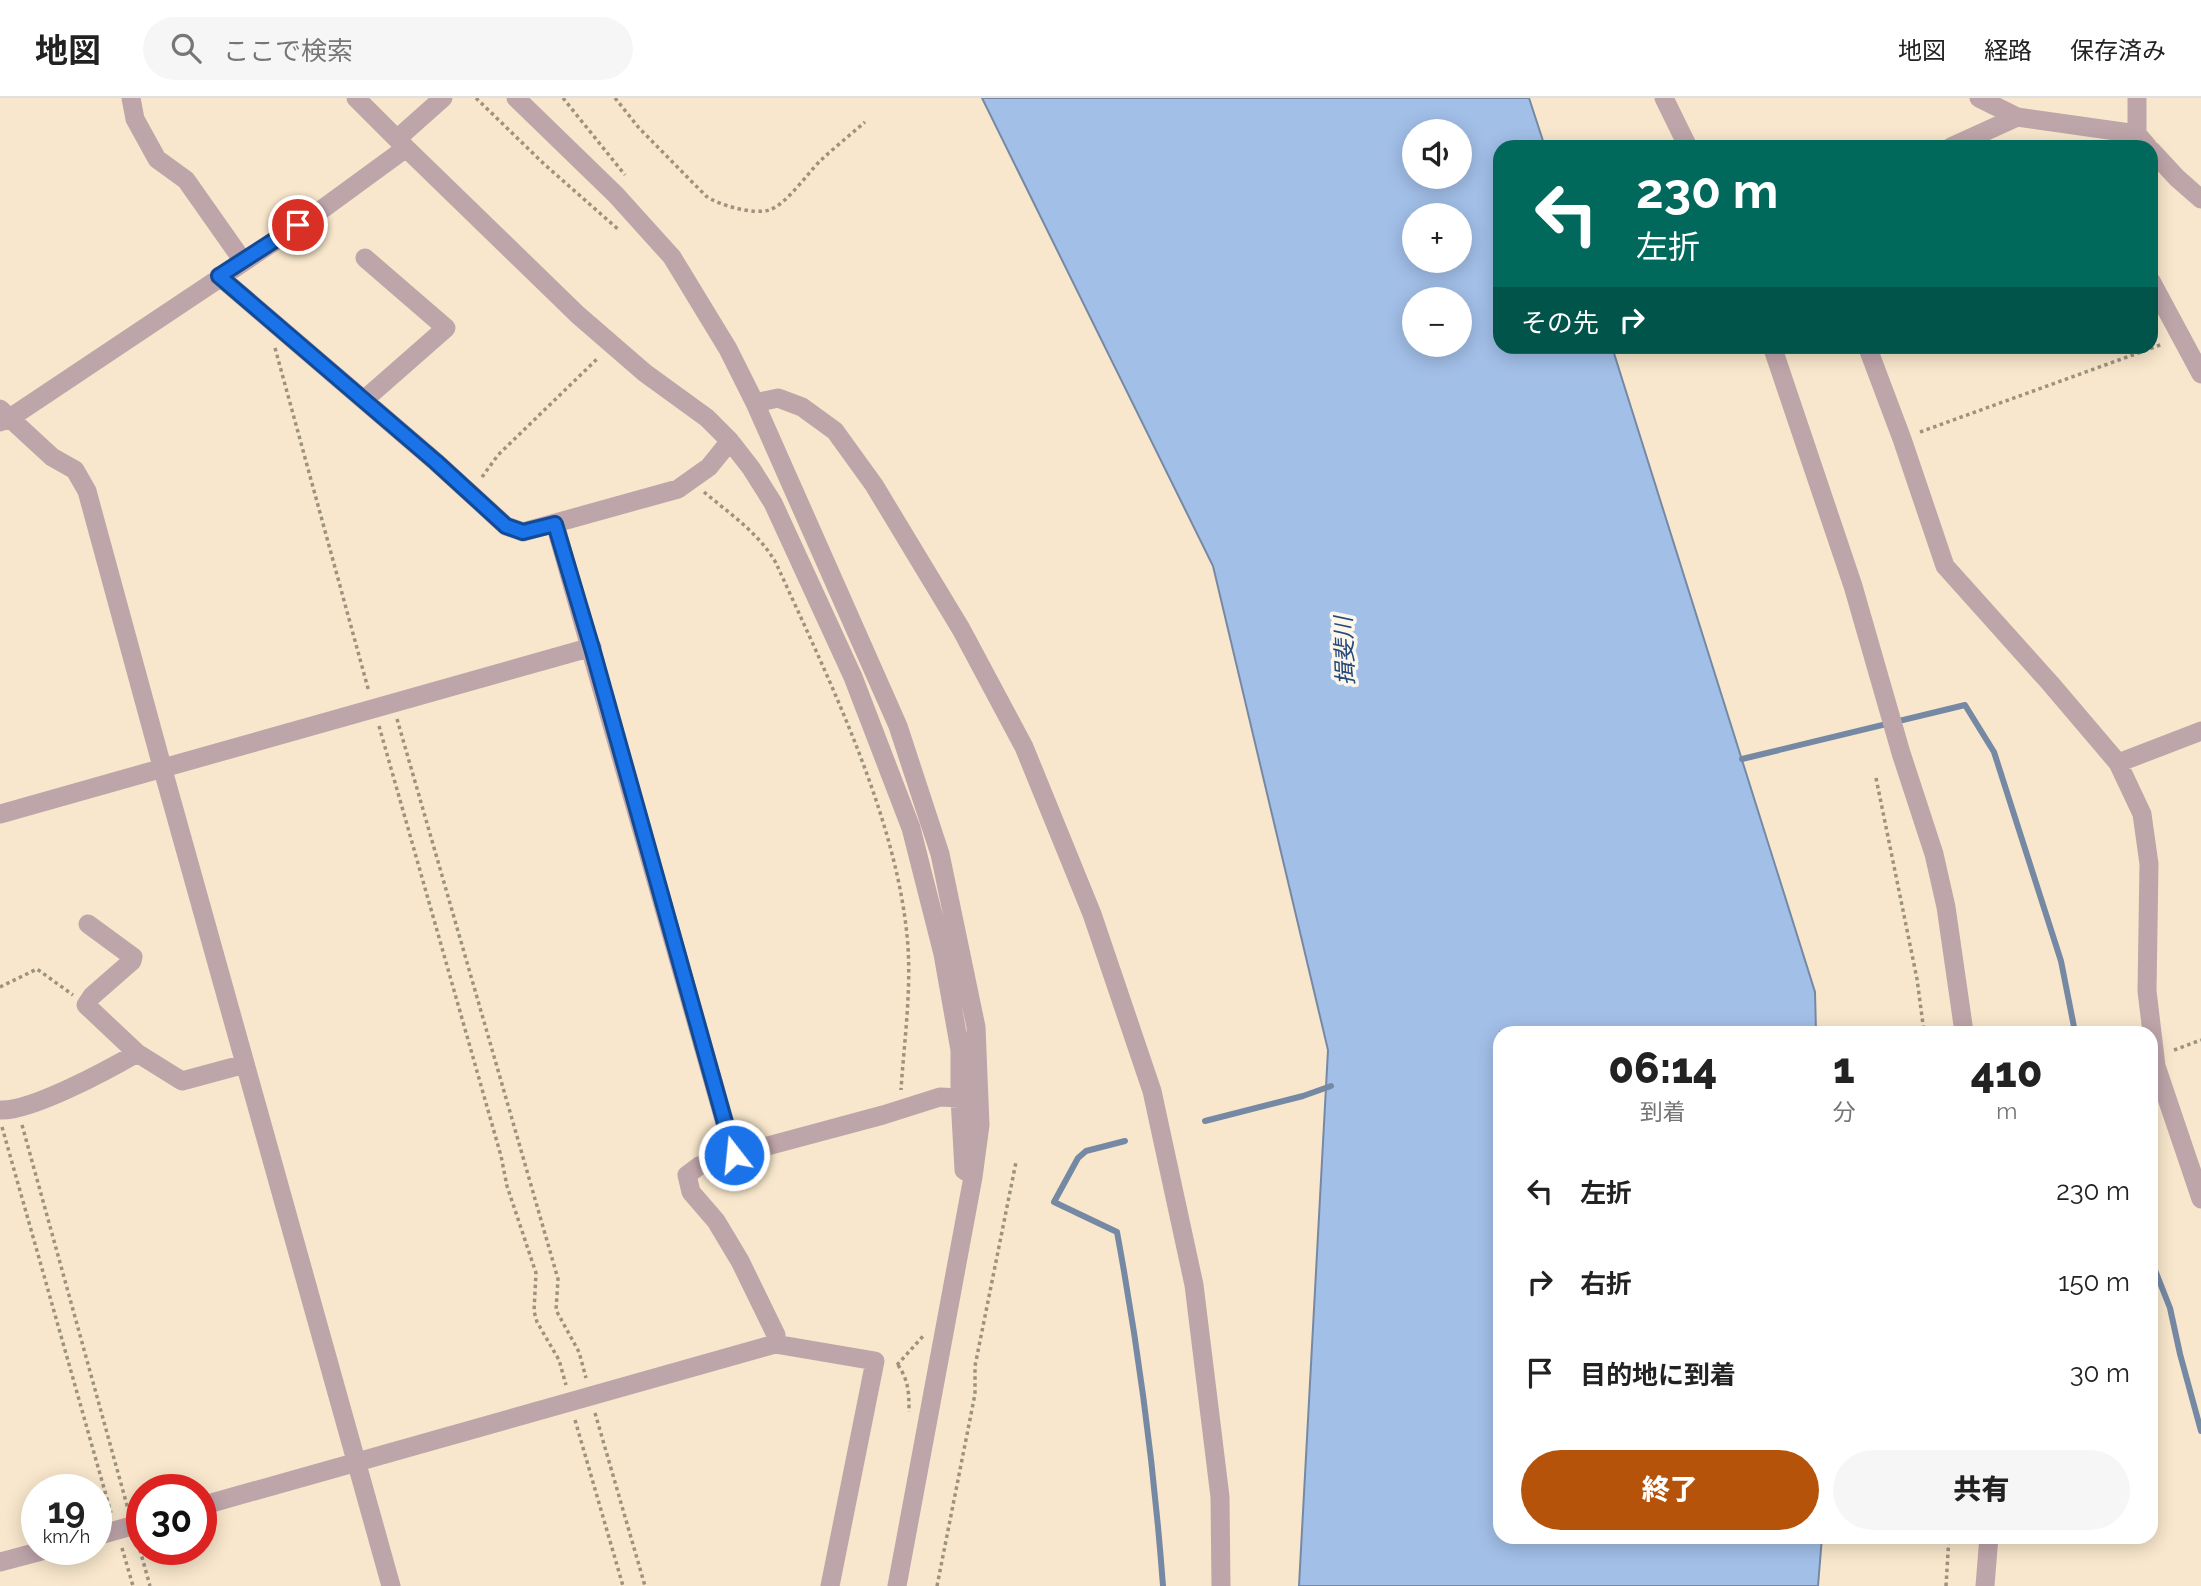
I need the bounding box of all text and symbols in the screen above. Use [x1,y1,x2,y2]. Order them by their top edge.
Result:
search box [143,17,633,80]
icon: search [167,29,205,67]
text: 地図 [35,31,101,70]
text: ここで検索 [223,36,353,66]
text: 地図 [1898,36,1946,65]
text: 経路 [1984,36,2032,65]
text: 保存済み [2070,36,2166,65]
map controls [1402,119,1472,357]
button: sound [1402,119,1472,189]
text: 230 m [1636,162,1778,219]
icon: left [1521,168,1612,259]
pin [268,195,328,255]
button: + [1402,203,1472,273]
icon: arrive [279,206,317,244]
text: 左折 [1636,228,1700,265]
button: − [1402,287,1472,357]
icon: right [1613,301,1651,339]
text: その先 [1521,308,1599,338]
water label: 揖斐川 [1329,613,1359,686]
text: 06:14 [1608,1044,1717,1093]
text: 1 [1833,1044,1855,1093]
text: 410 [1971,1048,2043,1097]
text: m [1996,1097,2017,1124]
text: 到着 [1640,1098,1686,1125]
text: 分 [1833,1098,1856,1125]
position arrow [697,1118,771,1192]
icon: left [1521,1172,1559,1210]
text: 230 m [2056,1176,2130,1206]
text: 左折 [1580,1178,1632,1208]
icon: right [1521,1263,1559,1301]
text: 150 m [2058,1267,2130,1297]
text: 右折 [1580,1269,1632,1299]
icon: arrive [1521,1354,1559,1392]
text: 30 m [2070,1358,2130,1388]
text: 目的地に到着 [1580,1360,1736,1390]
button: 終了 [1521,1450,1819,1530]
button: 共有 [1833,1450,2130,1530]
speed limit sign: 30 [126,1474,217,1565]
text: 19 [48,1490,85,1531]
text: km/h [43,1526,90,1547]

